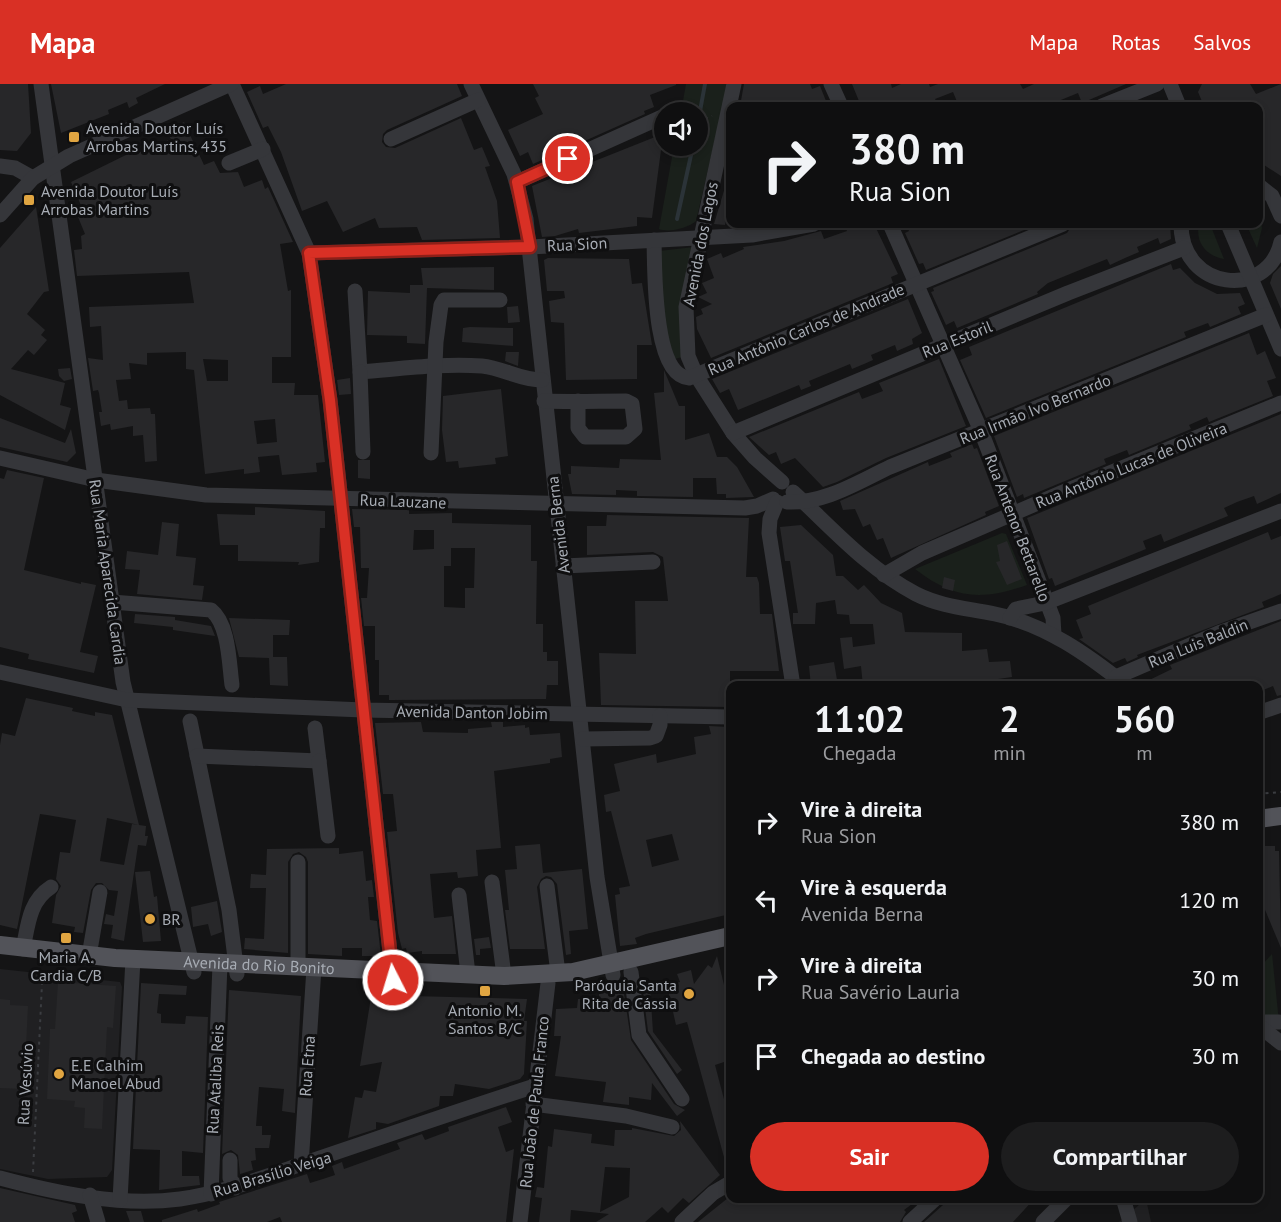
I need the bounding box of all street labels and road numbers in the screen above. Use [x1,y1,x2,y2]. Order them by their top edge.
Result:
street label: Avenida dos Lagos [678,180,722,308]
street label: Rua Sion [546,232,608,256]
street label: Rua Antônio Carlos de Andrade [705,279,907,379]
street label: Rua Estoril [919,316,995,362]
street label: Rua Irmão Ivo Bernardo [956,370,1114,448]
street label: Rua Antônio Lucas de Oliveira [1032,417,1230,513]
street label: Rua Antenor Bettarello [981,452,1055,604]
street label: Avenida Berna [542,475,574,575]
street label: Rua Maria Aparecida Cardia [85,478,131,666]
street label: Rua Lauzane [359,489,447,513]
street label: Rua Luis Baldin [1145,614,1251,672]
street label: Avenida Danton Jobim [396,701,548,723]
street label: Avenida do Rio Bonito [183,951,335,978]
street label: Rua João de Paula Franco [515,1015,553,1189]
street label: Rua Ataliba Reis [202,1023,228,1134]
street label: Rua Etna [295,1035,319,1097]
street label: Rua Vesúvio [13,1043,37,1125]
street label: Rua Brasílio Veiga [211,1147,333,1201]

